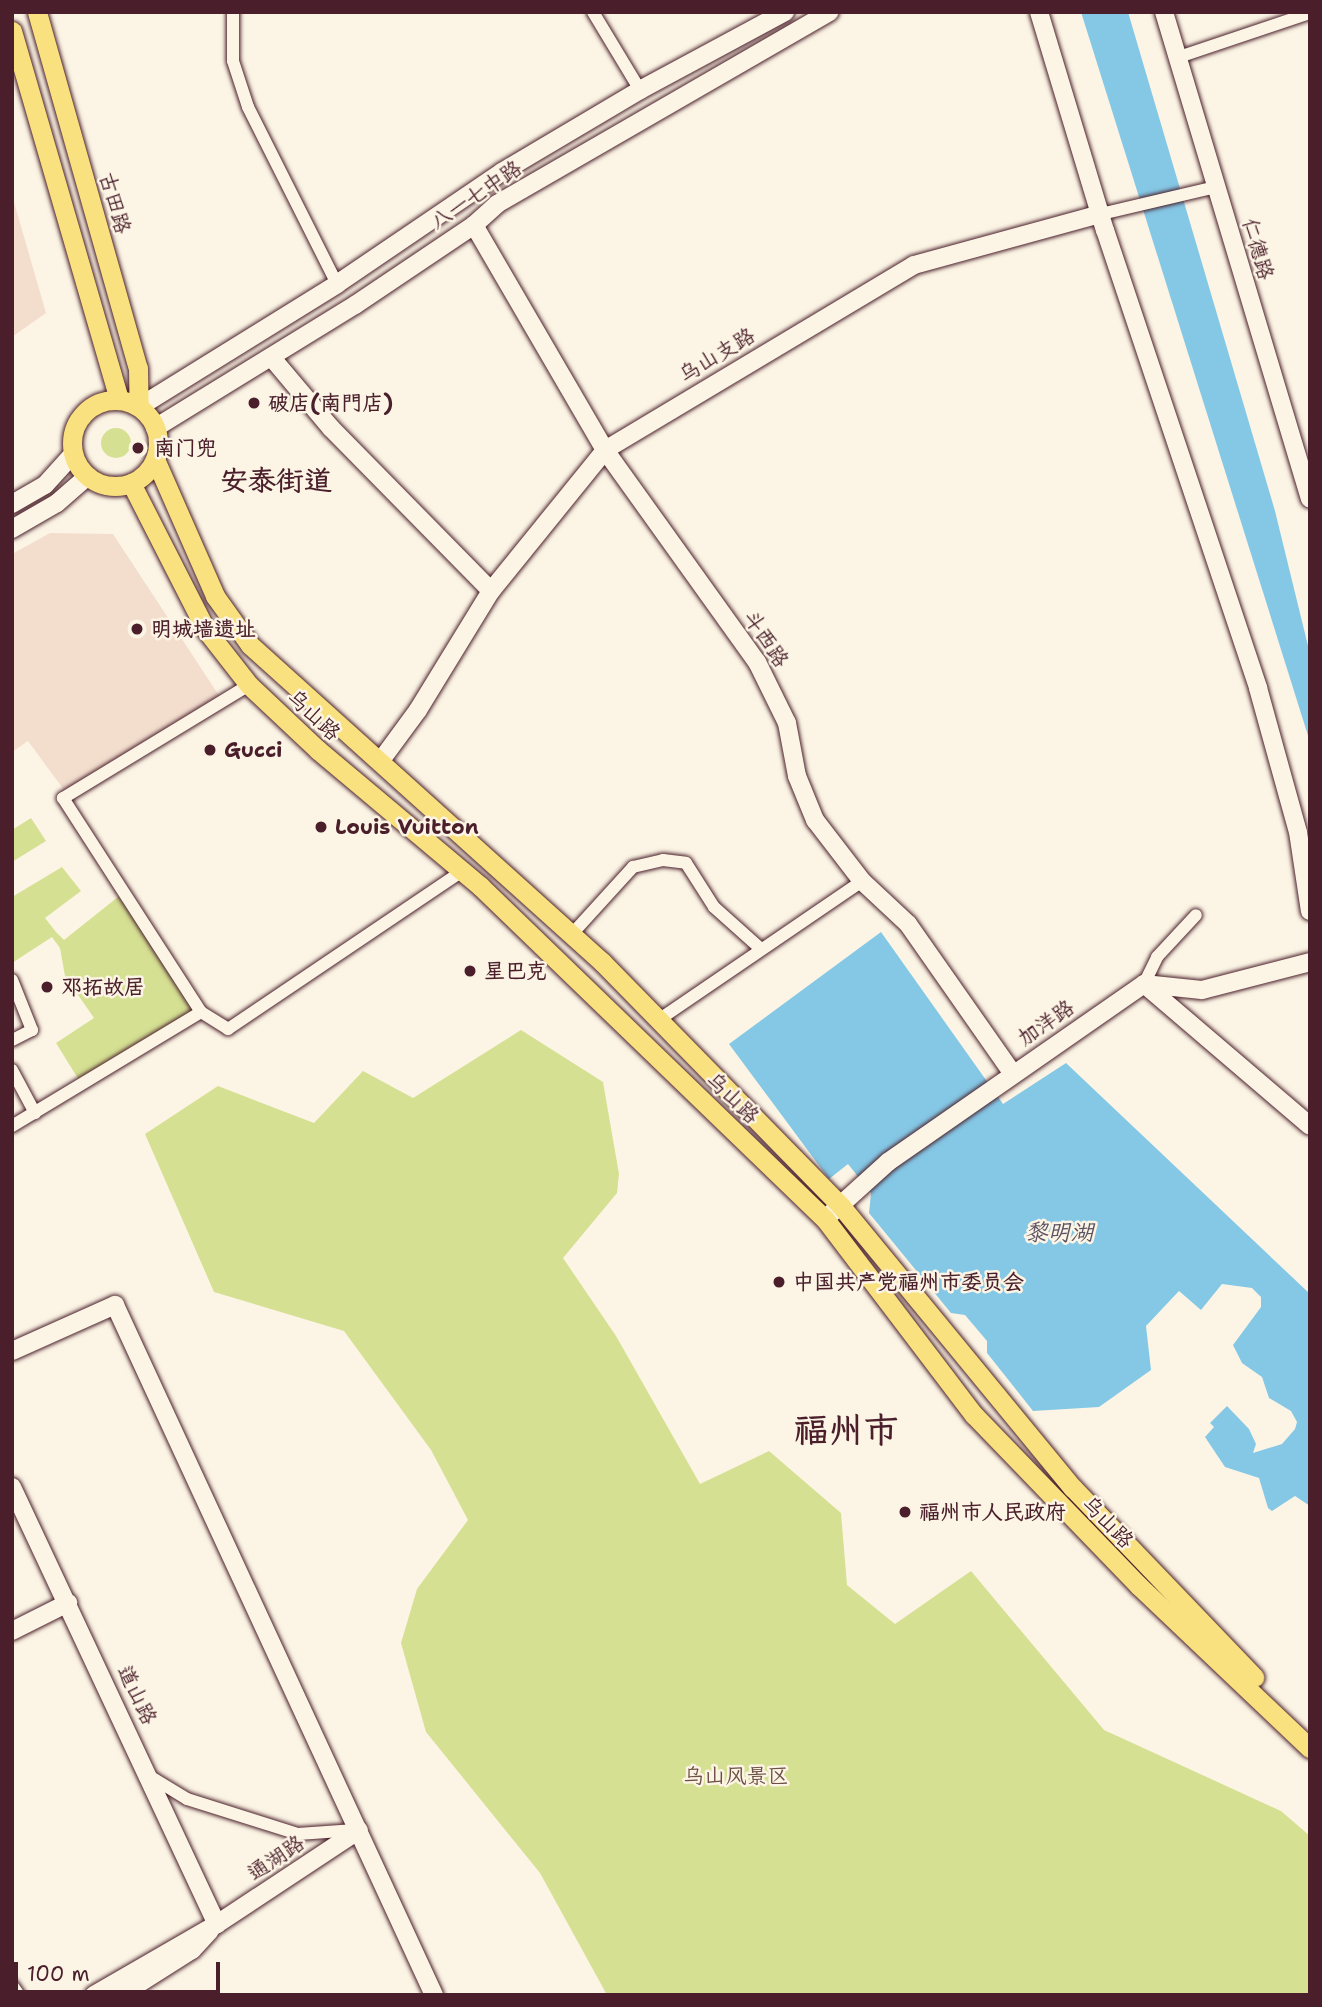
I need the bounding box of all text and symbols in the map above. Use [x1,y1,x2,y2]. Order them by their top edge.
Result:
street label: 八一七中路 [425,155,527,235]
street label: 古田路 [94,169,136,237]
street label: 仁德路 [1237,215,1279,283]
street label: 乌山支路 [675,323,759,387]
place label: 破店(南門店) [268,390,393,416]
marker: 破店(南門店) [246,395,262,411]
place label: 南门兜 [154,435,217,461]
marker: 南门兜 [128,438,148,458]
district label: 安泰街道 [220,463,332,497]
street label: 斗西路 [738,606,794,672]
place label: 明城墙遗址 [151,616,256,642]
marker: 明城墙遗址 [129,621,145,637]
street label: 乌山路 [282,684,346,746]
place label: Gucci [224,737,282,763]
marker: Gucci [202,742,218,758]
place label: Louis Vuitton [335,814,479,840]
marker: Louis Vuitton [313,819,329,835]
place label: 星巴克 [484,958,547,984]
marker: 星巴克 [462,963,478,979]
place label: 邓拓故居 [61,974,145,1000]
marker: 邓拓故居 [39,979,55,995]
street label: 加洋路 [1013,995,1079,1051]
street label: 乌山路 [702,1067,764,1129]
water label: 黎明湖 [1025,1218,1093,1246]
place label: 中国共产党福州市委员会 [793,1269,1024,1295]
marker: 中国共产党福州市委员会 [771,1274,787,1290]
district label: 福州市 [794,1409,898,1451]
street label: 乌山路 [1077,1491,1139,1553]
place label: 福州市人民政府 [919,1499,1066,1525]
marker: 福州市人民政府 [897,1504,913,1520]
street label: 道山路 [112,1661,162,1729]
park label: 乌山风景区 [684,1763,788,1789]
street label: 通湖路 [243,1830,309,1886]
scale bar [18,1948,224,1992]
text: 100 m [27,1960,90,1988]

